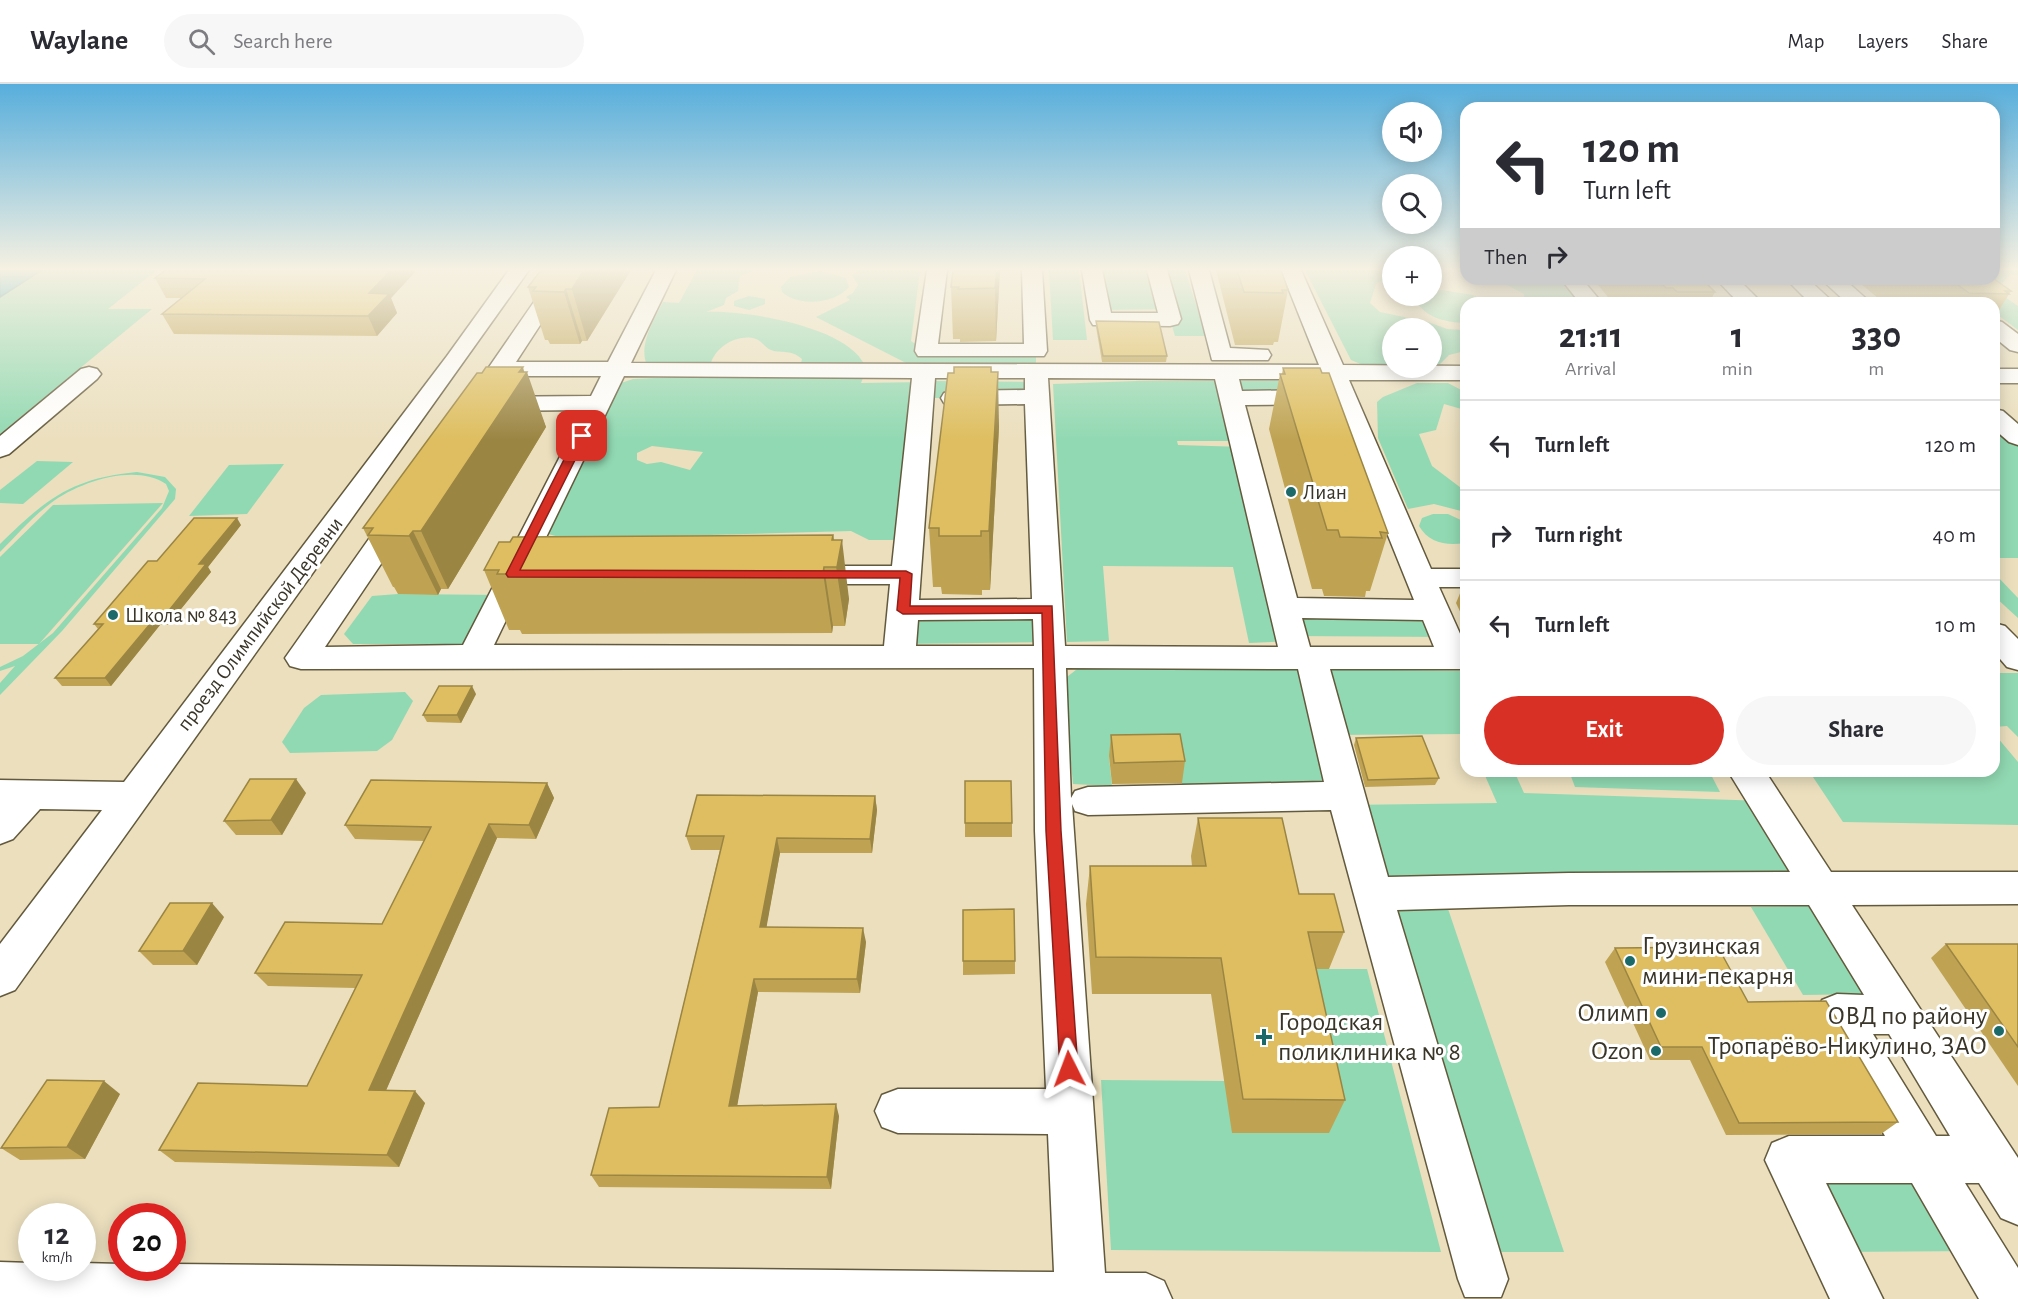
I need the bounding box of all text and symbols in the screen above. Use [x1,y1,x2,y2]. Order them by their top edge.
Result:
search box [164,14,584,68]
icon: search [185,25,218,58]
text: Waylane [30,27,128,55]
text: Search here [233,30,333,52]
text: Map [1788,31,1824,52]
text: Layers [1857,31,1908,52]
text: Share [1941,31,1988,52]
map controls [1382,102,1442,378]
button: sound [1382,102,1442,162]
icon: left [1484,126,1562,204]
text: 120 m [1583,128,1680,170]
button: search [1382,174,1442,234]
text: Turn left [1583,177,1671,204]
icon: right [1540,240,1573,273]
button: + [1382,246,1442,306]
text: Then [1484,246,1528,268]
button: − [1382,318,1442,378]
text: 21:11 [1559,318,1623,354]
text: 1 [1731,318,1744,354]
text: 330 [1851,318,1901,354]
text: Arrival [1565,359,1616,379]
text: min [1722,359,1753,379]
text: m [1868,359,1884,379]
pin [556,410,607,461]
icon: arrive [565,419,598,452]
icon: left [1484,429,1517,462]
text: Turn left [1535,434,1609,456]
text: 120 m [1926,434,1976,456]
place label: Лиан [1303,482,1347,503]
marker: Лиан [1284,485,1298,499]
street label: проезд Олимпийской Деревни [173,513,347,735]
icon: right [1484,519,1517,552]
text: Turn right [1535,524,1622,546]
text: 40 m [1933,524,1976,546]
place label: Школа № 843 [125,605,237,626]
marker: Школа № 843 [106,608,120,622]
icon: left [1484,609,1517,642]
text: Turn left [1535,614,1609,636]
text: 10 m [1936,614,1976,636]
button: Exit [1484,696,1724,765]
button: Share [1736,696,1976,765]
place label: Грузинская мини-пекарня [1642,933,1794,989]
marker: Грузинская мини-пекарня [1623,954,1637,968]
place label: Олимп [1577,1000,1649,1026]
place label: ОВД по району Тропарёво-Никулино, ЗАО [1708,1003,1987,1059]
marker: Олимп [1654,1006,1668,1020]
place label: Городская поликлиника № 8 [1278,1009,1461,1065]
marker: ОВД по району Тропарёво-Никулино, ЗАО [1992,1024,2006,1038]
marker: Городская поликлиника № 8 [1255,1028,1273,1046]
position arrow [1037,1037,1101,1101]
place label: Ozon [1591,1038,1644,1064]
marker: Ozon [1649,1044,1663,1058]
speed limit sign: 20 [108,1203,186,1281]
text: 12 [45,1220,69,1250]
text: km/h [42,1250,72,1265]

